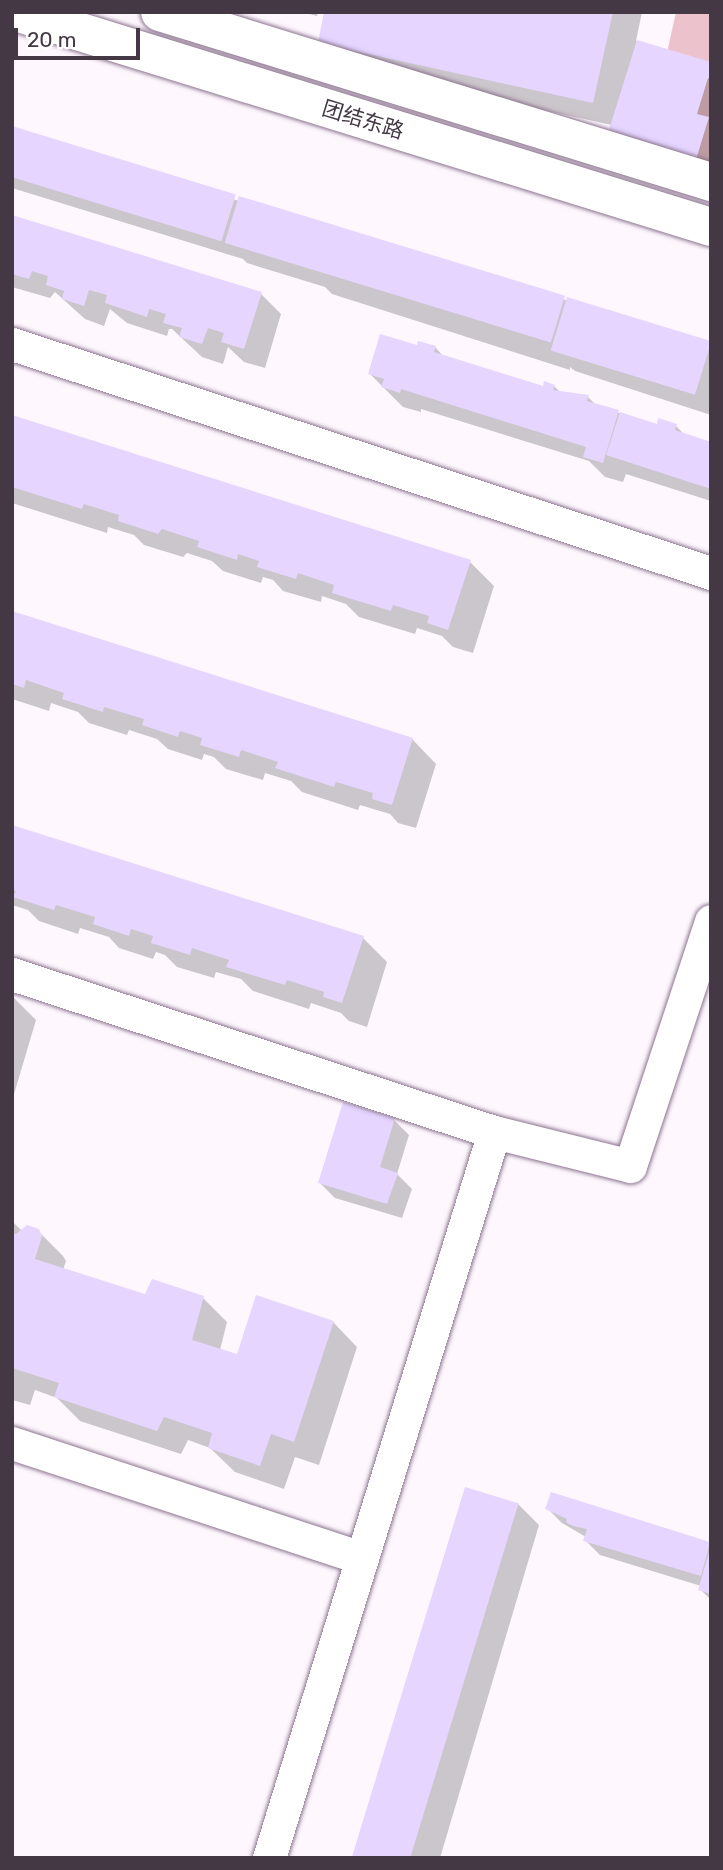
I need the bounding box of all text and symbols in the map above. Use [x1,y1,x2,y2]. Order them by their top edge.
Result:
scale bar [18,14,144,58]
text: 20 m [27,27,76,52]
street label: 团结东路 [319,96,407,144]

